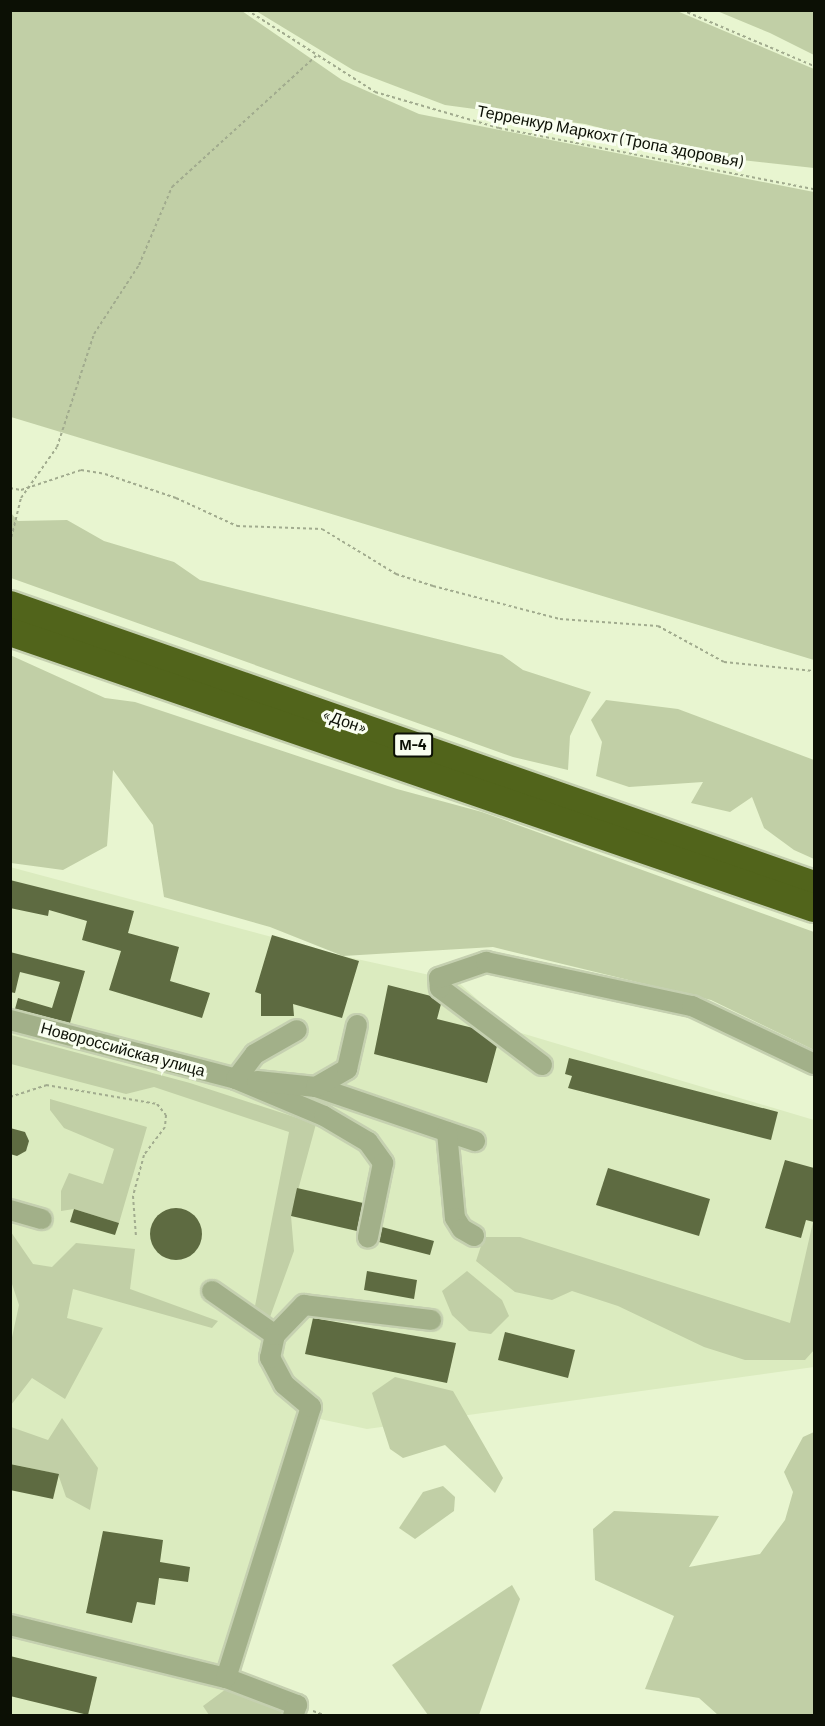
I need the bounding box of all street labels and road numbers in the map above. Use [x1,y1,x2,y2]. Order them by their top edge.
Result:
street label: Терренкур Маркохт (Тропа здоровья) [476,101,744,171]
street label: «Дон» [320,704,370,738]
road number: М-4 [392,733,434,757]
street label: Новороссийская улица [39,1018,207,1080]

